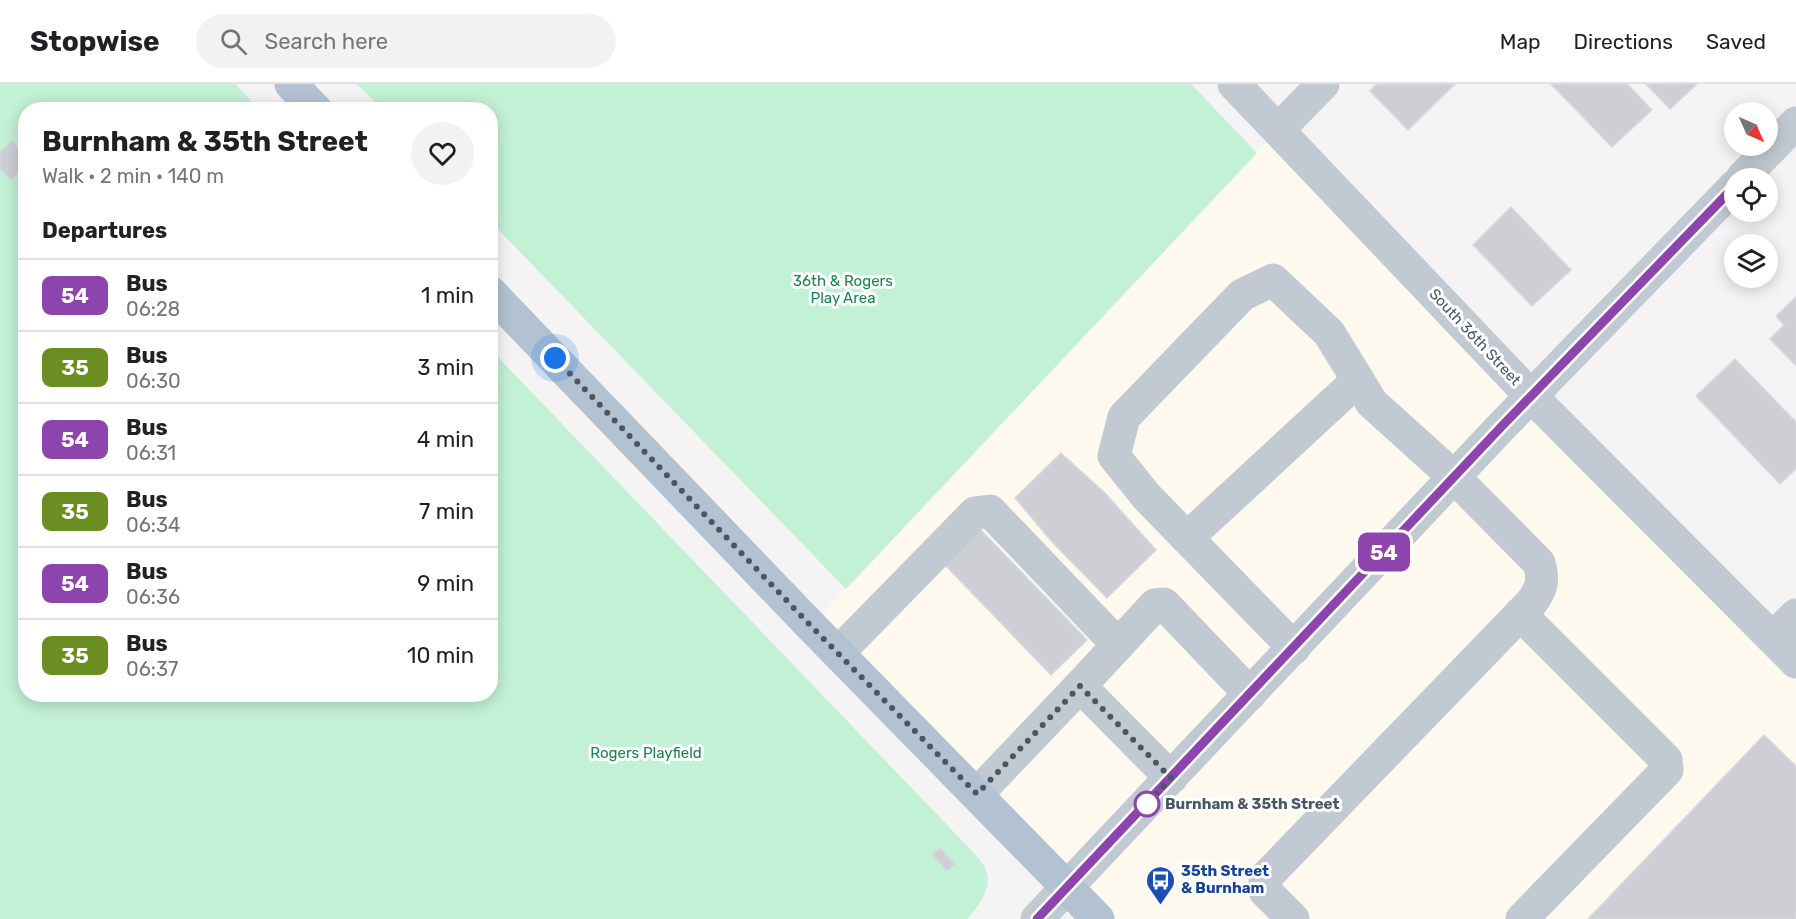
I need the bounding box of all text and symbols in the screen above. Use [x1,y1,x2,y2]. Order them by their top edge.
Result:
search box [196,14,616,68]
text: Stopwise [30,25,160,58]
icon: search [217,25,250,58]
text: Search here [265,28,388,55]
text: Map [1500,29,1541,54]
text: Directions [1574,29,1673,54]
text: Saved [1706,29,1766,54]
north arrow [1724,102,1778,156]
map controls [1724,102,1778,288]
button: heart [411,122,474,185]
text: Burnham & 35th Street [42,125,368,158]
text: Walk · 2 min · 140 m [42,164,224,188]
button: locate [1724,168,1778,222]
text: Departures [42,217,167,244]
button: layers [1724,234,1778,288]
text: Bus [126,270,168,297]
park label: 36th & Rogers Play Area [793,272,893,307]
text: 1 min [421,282,474,309]
text: 54 [61,283,89,308]
street label: South 36th Street [1426,285,1525,389]
text: 06:28 [126,297,180,321]
text: Bus [126,342,168,369]
your location [540,343,570,373]
text: 3 min [417,354,474,381]
text: 35 [61,355,89,380]
text: 06:30 [126,369,181,393]
text: Bus [126,414,168,441]
text: 4 min [417,426,474,453]
text: 54 [61,427,89,452]
text: 06:31 [126,441,176,465]
text: Bus [126,486,168,513]
text: 7 min [419,498,474,525]
text: 35 [61,499,89,524]
text: 06:34 [126,513,180,537]
line badge: 54 [1357,532,1411,572]
text: 54 [1370,540,1398,565]
text: Bus [126,558,168,585]
text: 9 min [417,570,474,597]
text: 54 [61,571,89,596]
text: 06:36 [126,585,180,609]
text: Bus [126,630,168,657]
text: 10 min [407,642,474,669]
text: 35 [61,643,89,668]
text: 06:37 [126,657,178,681]
park label: Rogers Playfield [590,744,702,762]
marker: Burnham & 35th Street [1134,791,1160,817]
place label: Burnham & 35th Street [1165,795,1340,813]
place label: 35th Street & Burnham [1181,862,1269,897]
bus stop icon: 35th Street & Burnham [1144,864,1176,906]

